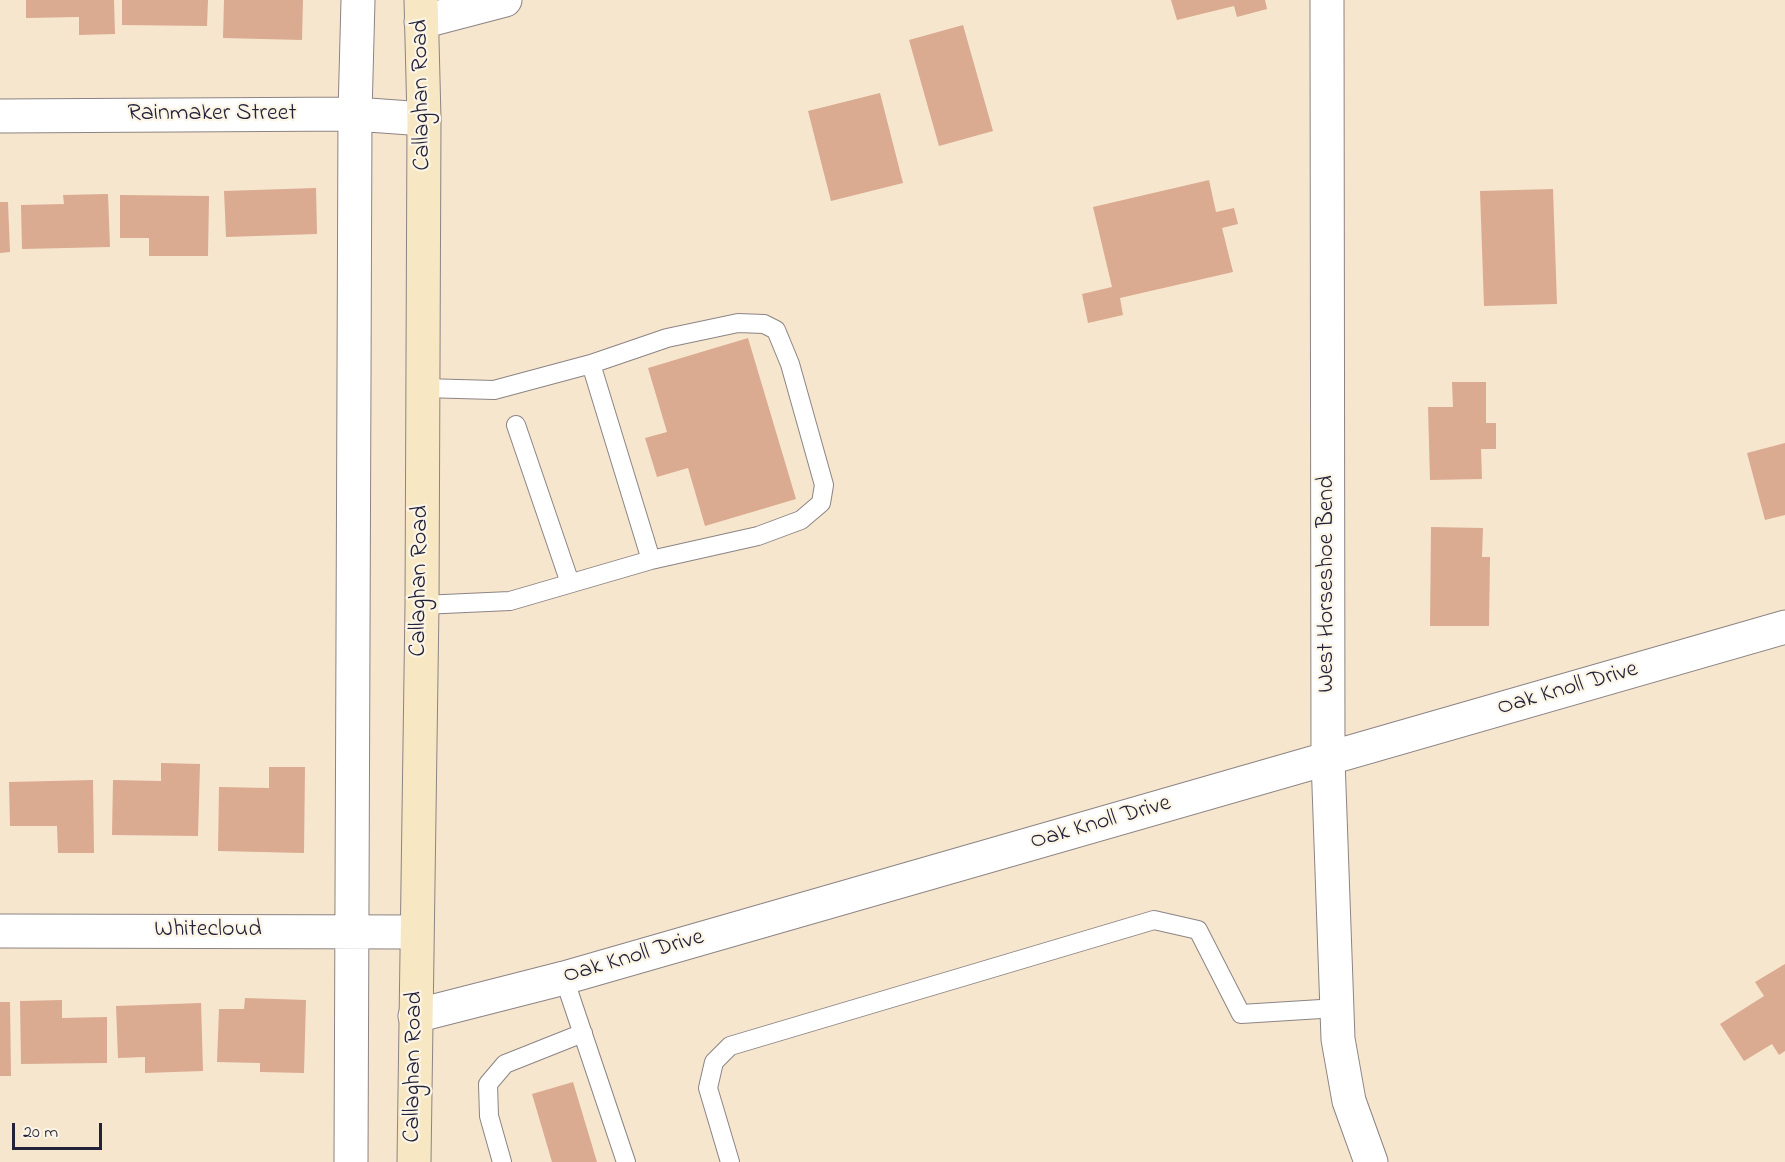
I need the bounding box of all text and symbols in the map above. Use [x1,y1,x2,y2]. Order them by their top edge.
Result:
street label: Callaghan Road [407,19,439,171]
street label: Rainmaker Street [127,101,297,129]
street label: West Horseshoe Bend [1314,475,1342,693]
street label: Callaghan Road [405,505,437,657]
street label: Oak Knoll Drive [1495,656,1641,724]
street label: Oak Knoll Drive [1028,790,1174,858]
street label: Whitecloud [154,917,262,945]
street label: Oak Knoll Drive [561,924,707,992]
street label: Callaghan Road [399,991,431,1143]
scale bar [15,1111,105,1149]
text: 20 m [23,1120,58,1146]

